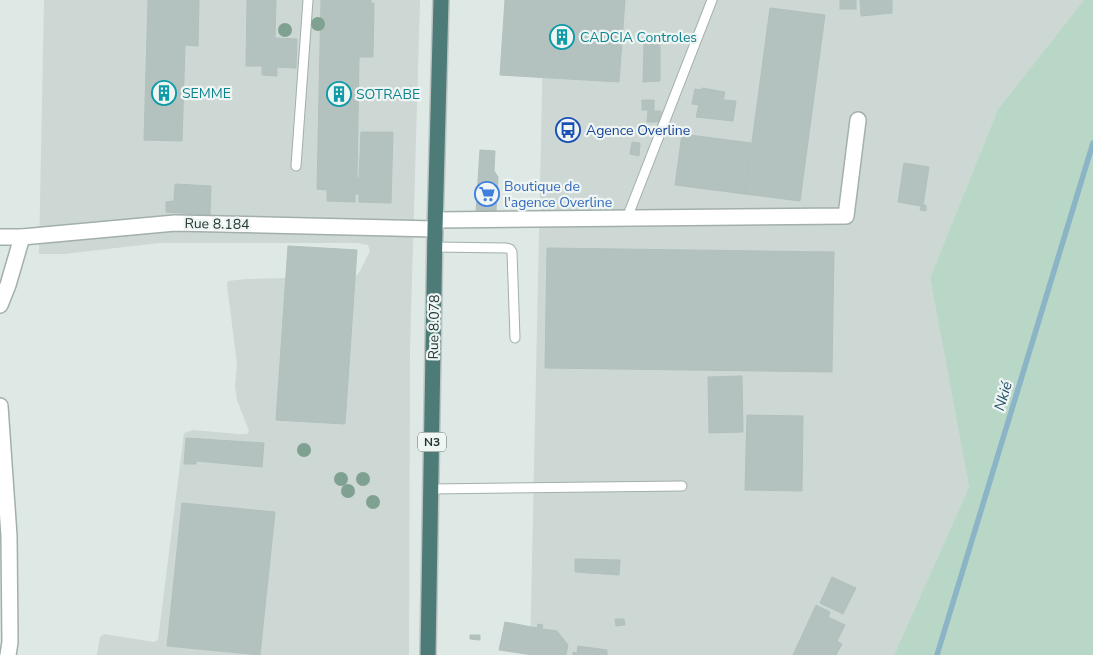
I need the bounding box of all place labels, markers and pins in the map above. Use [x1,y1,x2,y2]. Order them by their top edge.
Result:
building icon: CADCIA Controles [549,24,575,50]
place label: CADCIA Controles [580,28,697,47]
building icon: SEMME [151,80,177,106]
building icon: SOTRABE [326,81,352,107]
place label: SEMME [182,84,231,103]
place label: SOTRABE [356,85,420,104]
bus stop icon: Agence Overline [555,117,581,143]
place label: Agence Overline [586,121,690,140]
place label: Boutique de l'agence Overline [504,177,612,212]
supermarket icon: Boutique de l'agence Overline [474,181,500,207]

